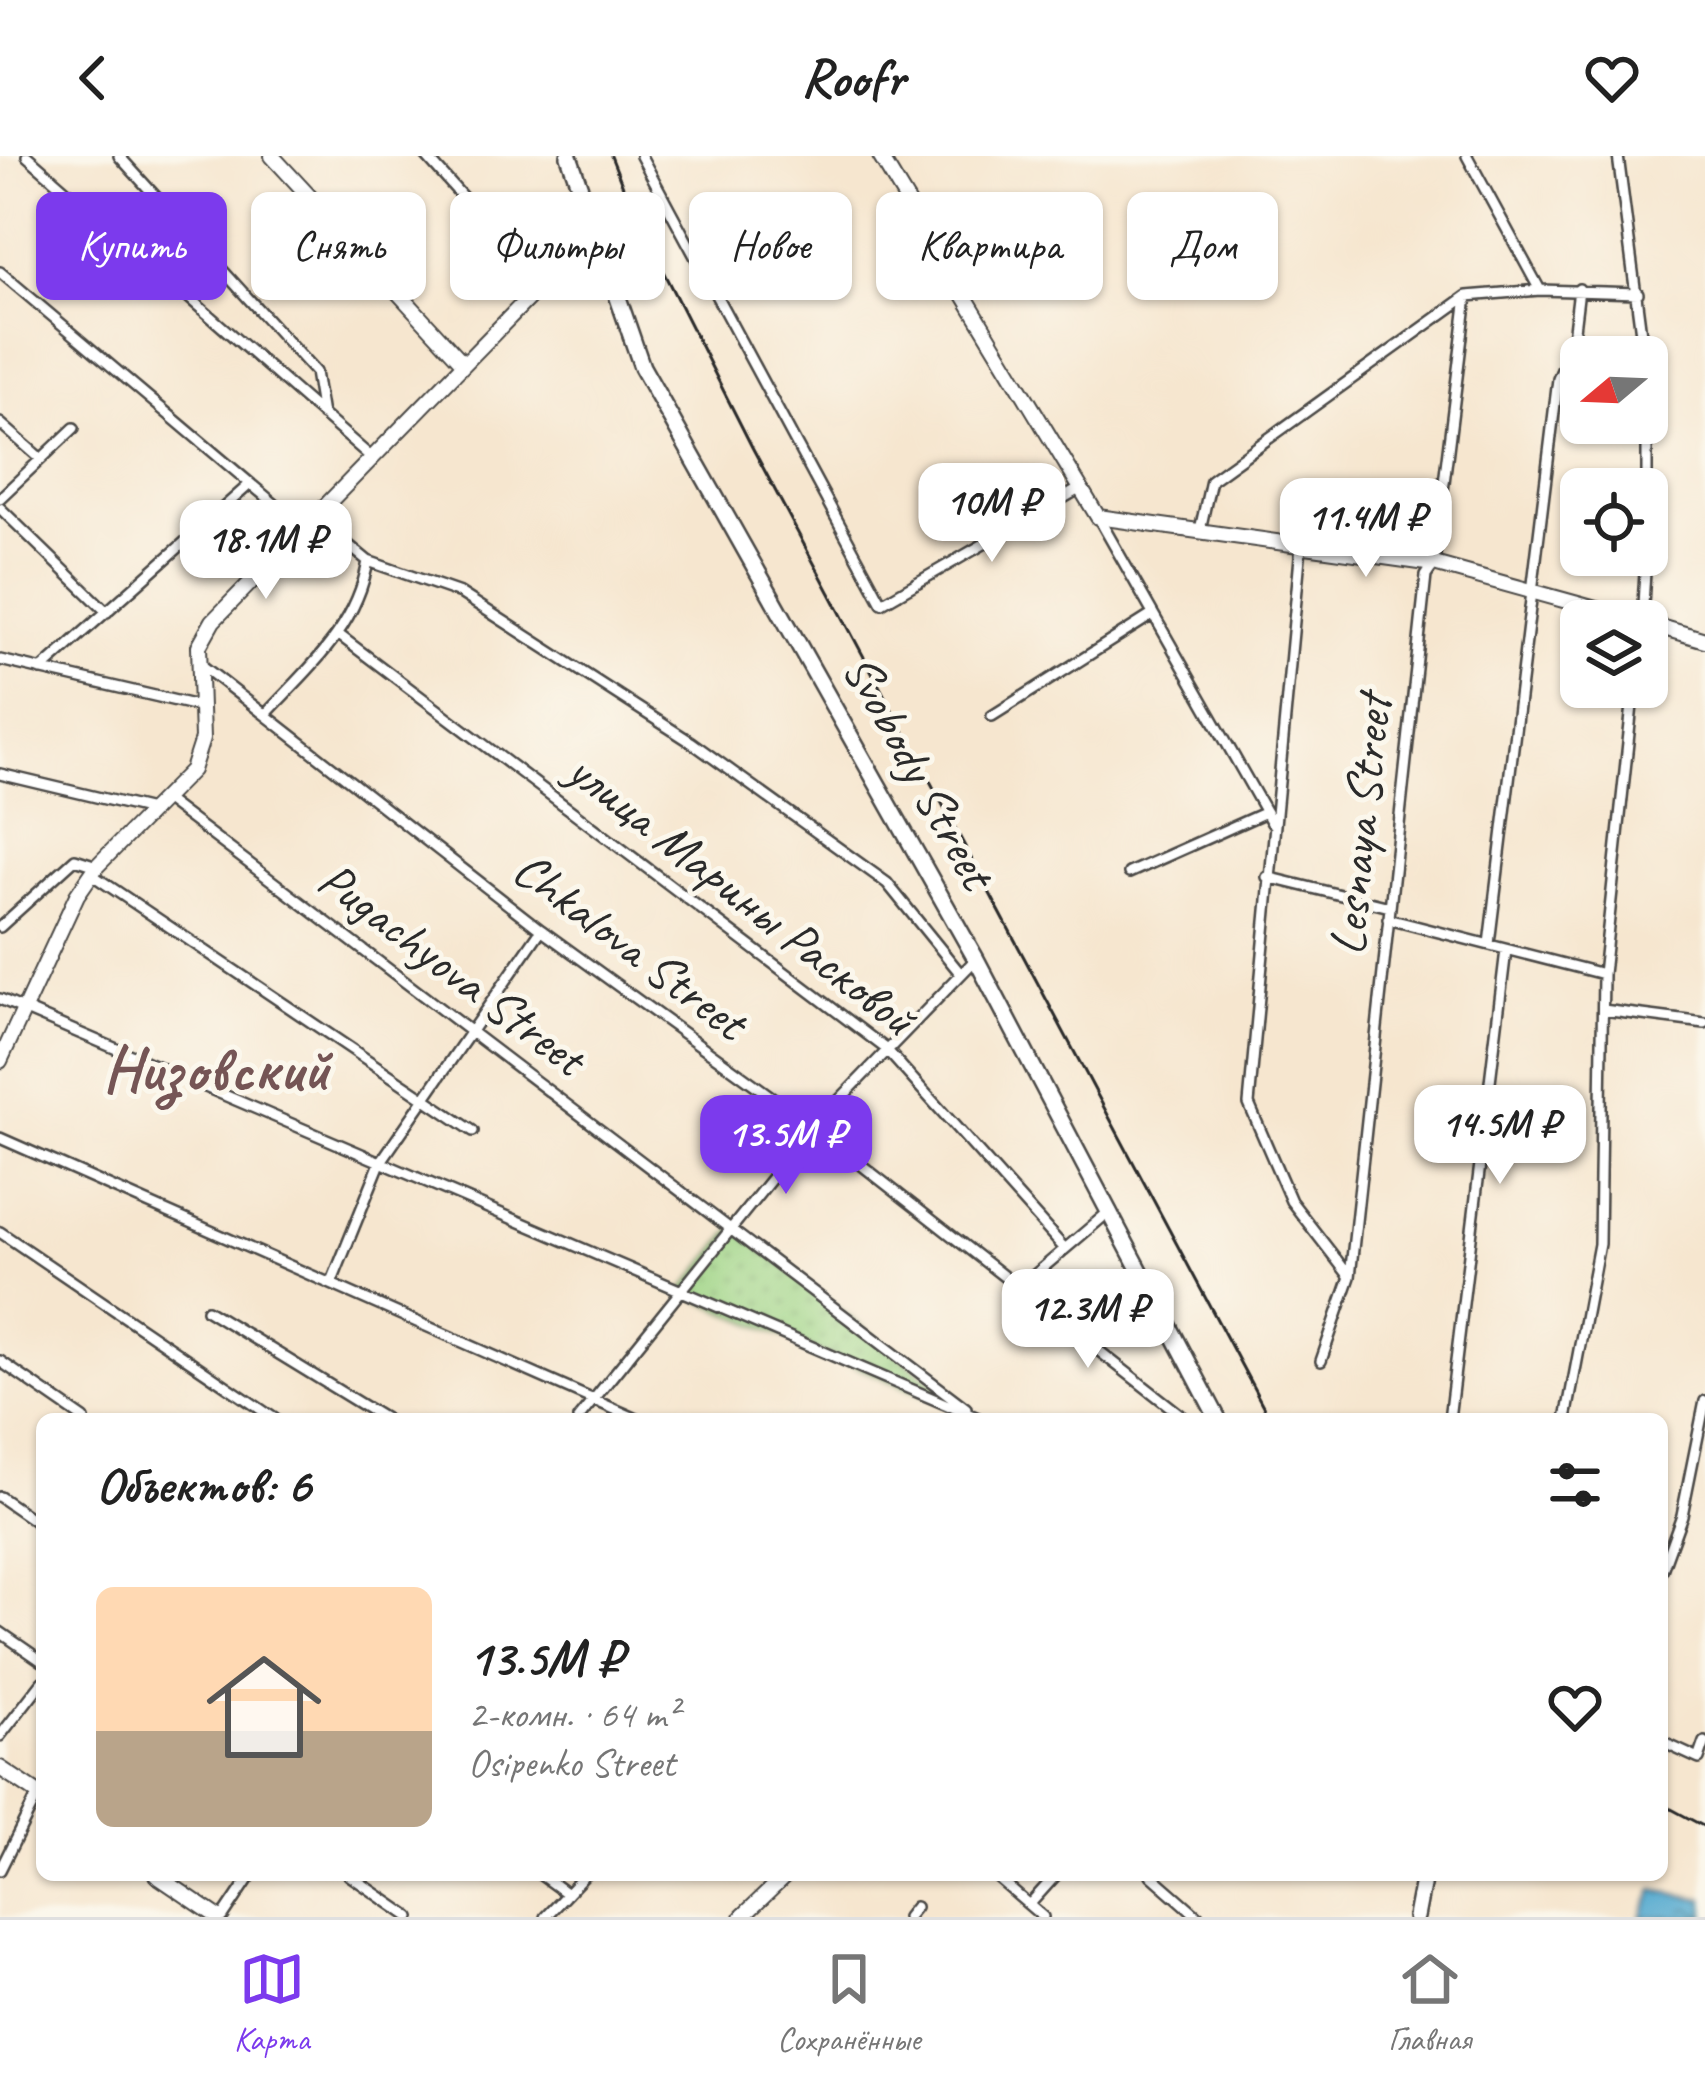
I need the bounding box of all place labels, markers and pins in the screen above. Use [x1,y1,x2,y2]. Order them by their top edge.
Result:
pin: 10M ₽ [908,463,1076,565]
pin: 11.4M ₽ [1255,478,1477,580]
pin: 18.1M ₽ [155,500,377,602]
pin: 14.5M ₽ [1389,1085,1611,1187]
pin: 13.5M ₽ [675,1095,897,1197]
pin: 12.3M ₽ [977,1269,1199,1371]

